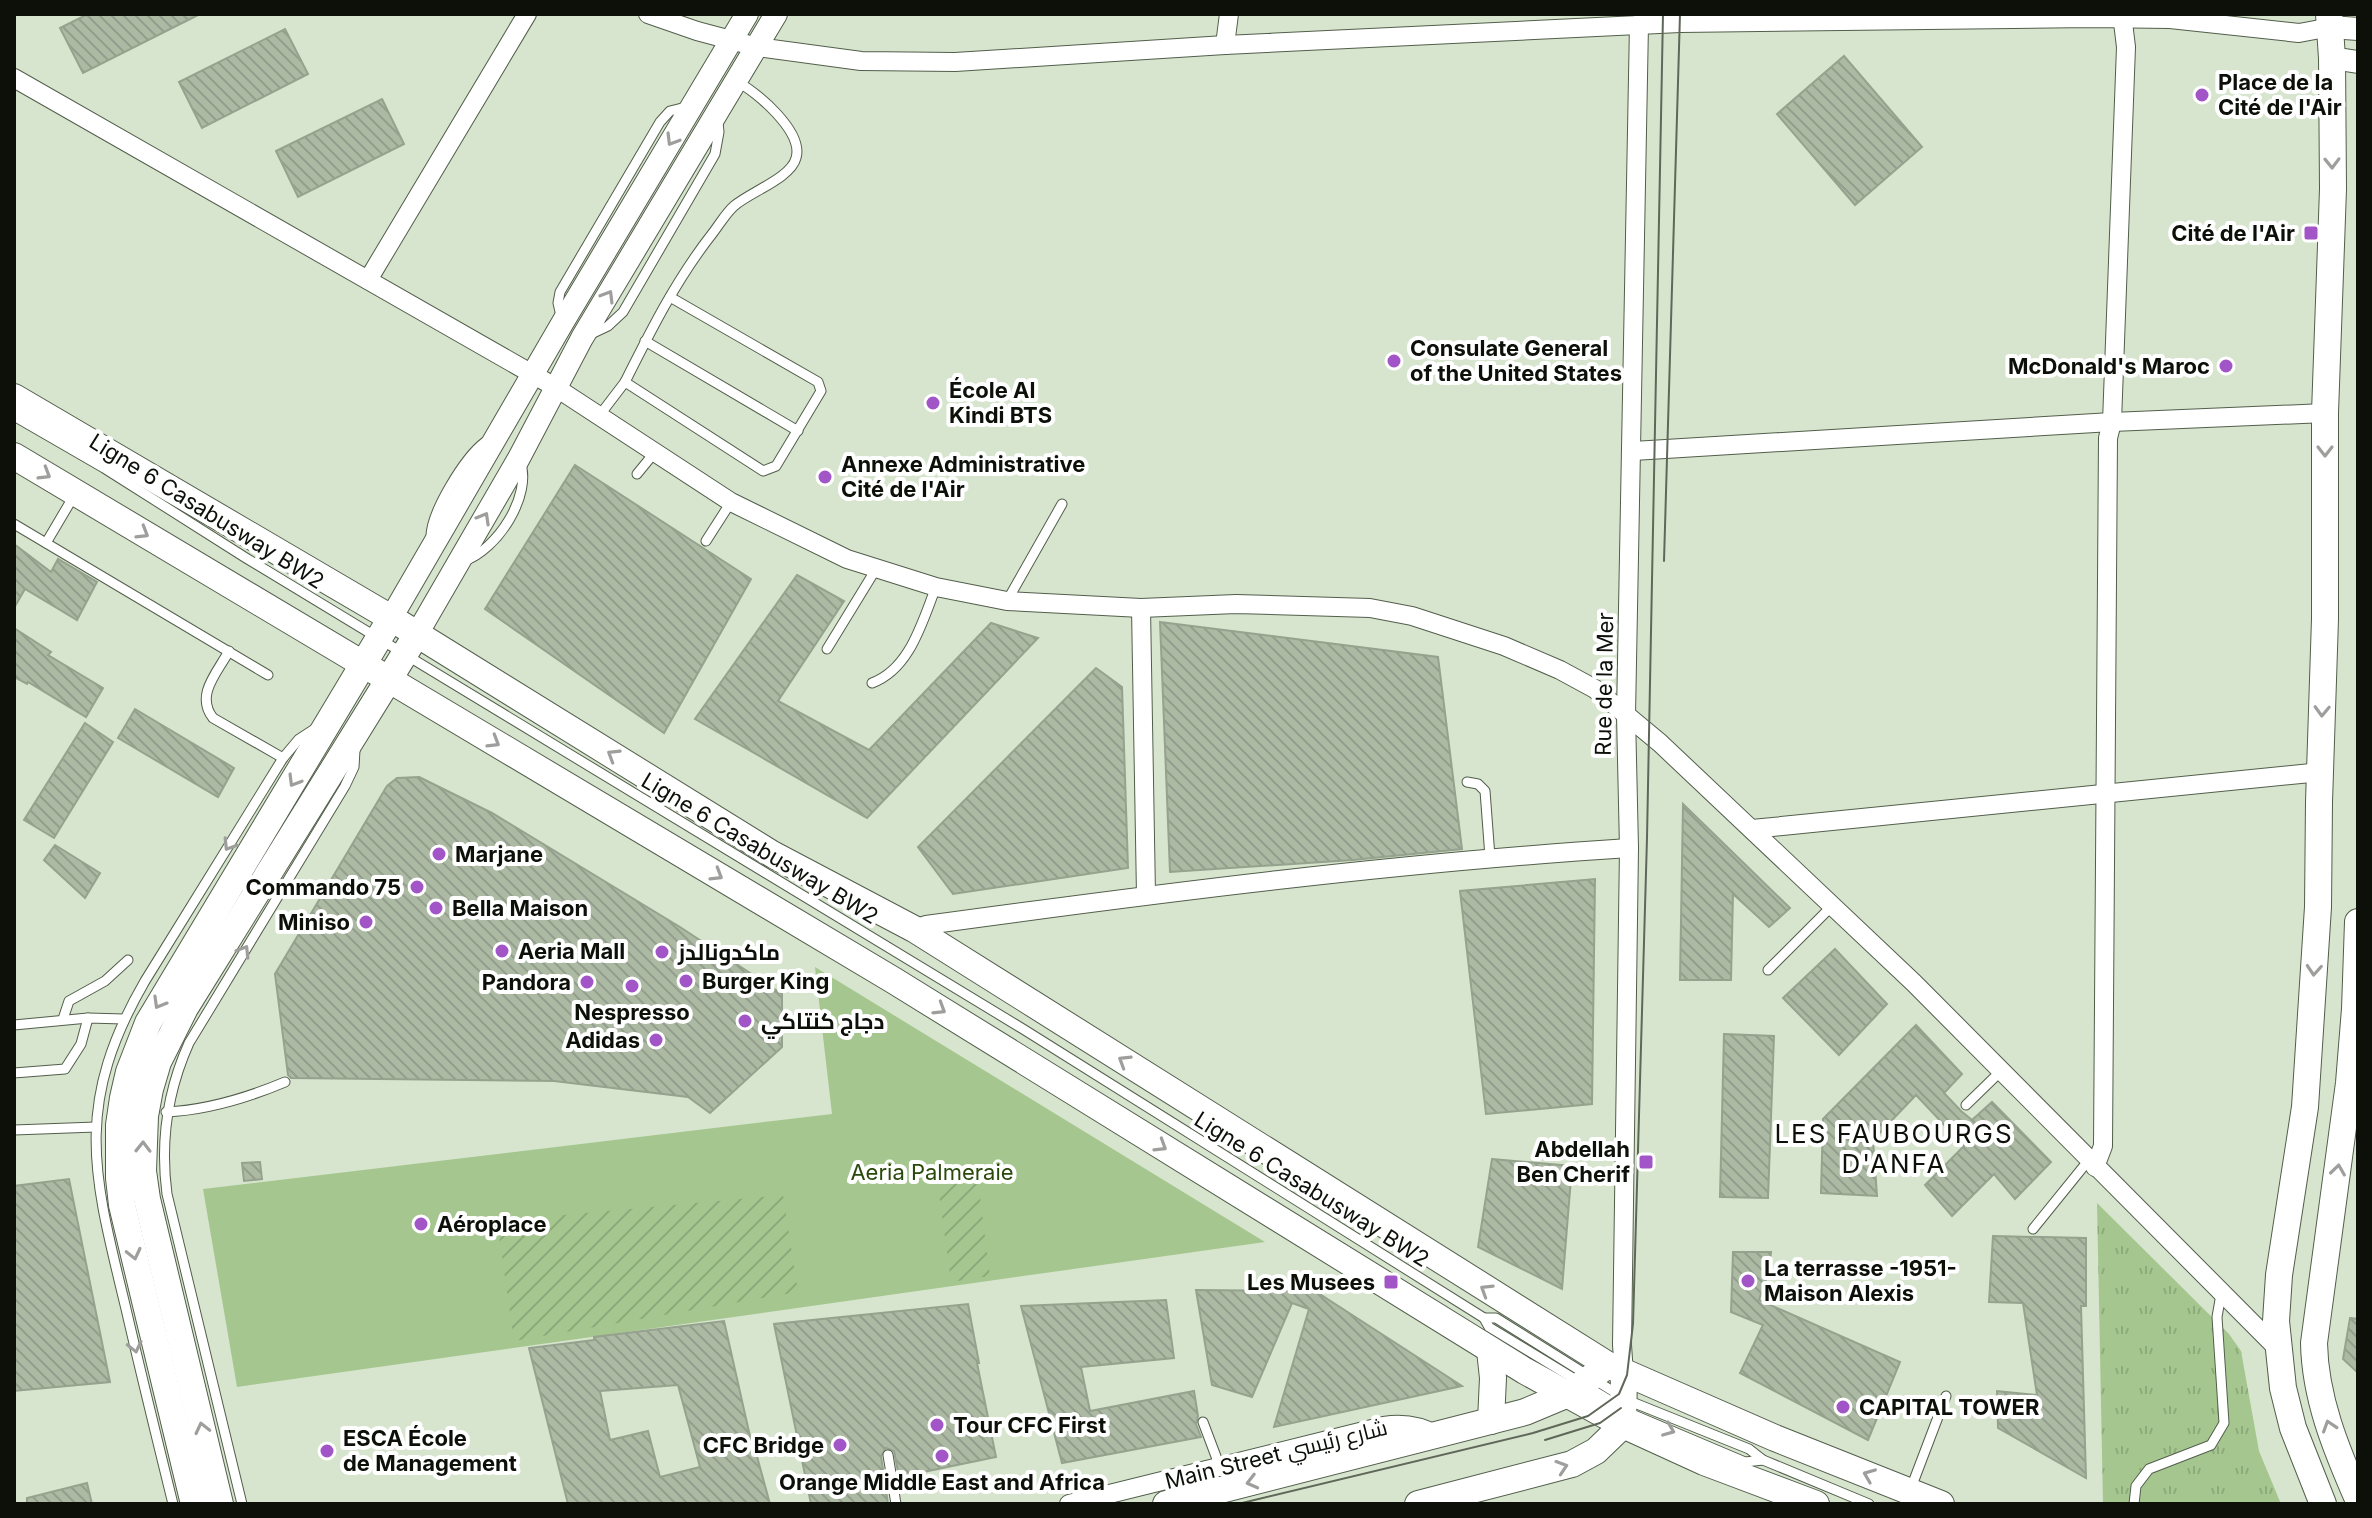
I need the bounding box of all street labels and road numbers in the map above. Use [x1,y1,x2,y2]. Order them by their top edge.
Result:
street label: Ligne 6 Casabusway BW2 [85,428,329,594]
street label: Rue de la Mer [1590,612,1618,756]
street label: Ligne 6 Casabusway BW2 [637,767,883,929]
street label: Ligne 6 Casabusway BW2 [1190,1106,1434,1272]
street label: Main Street شارع رئيسي [1162,1414,1391,1498]

